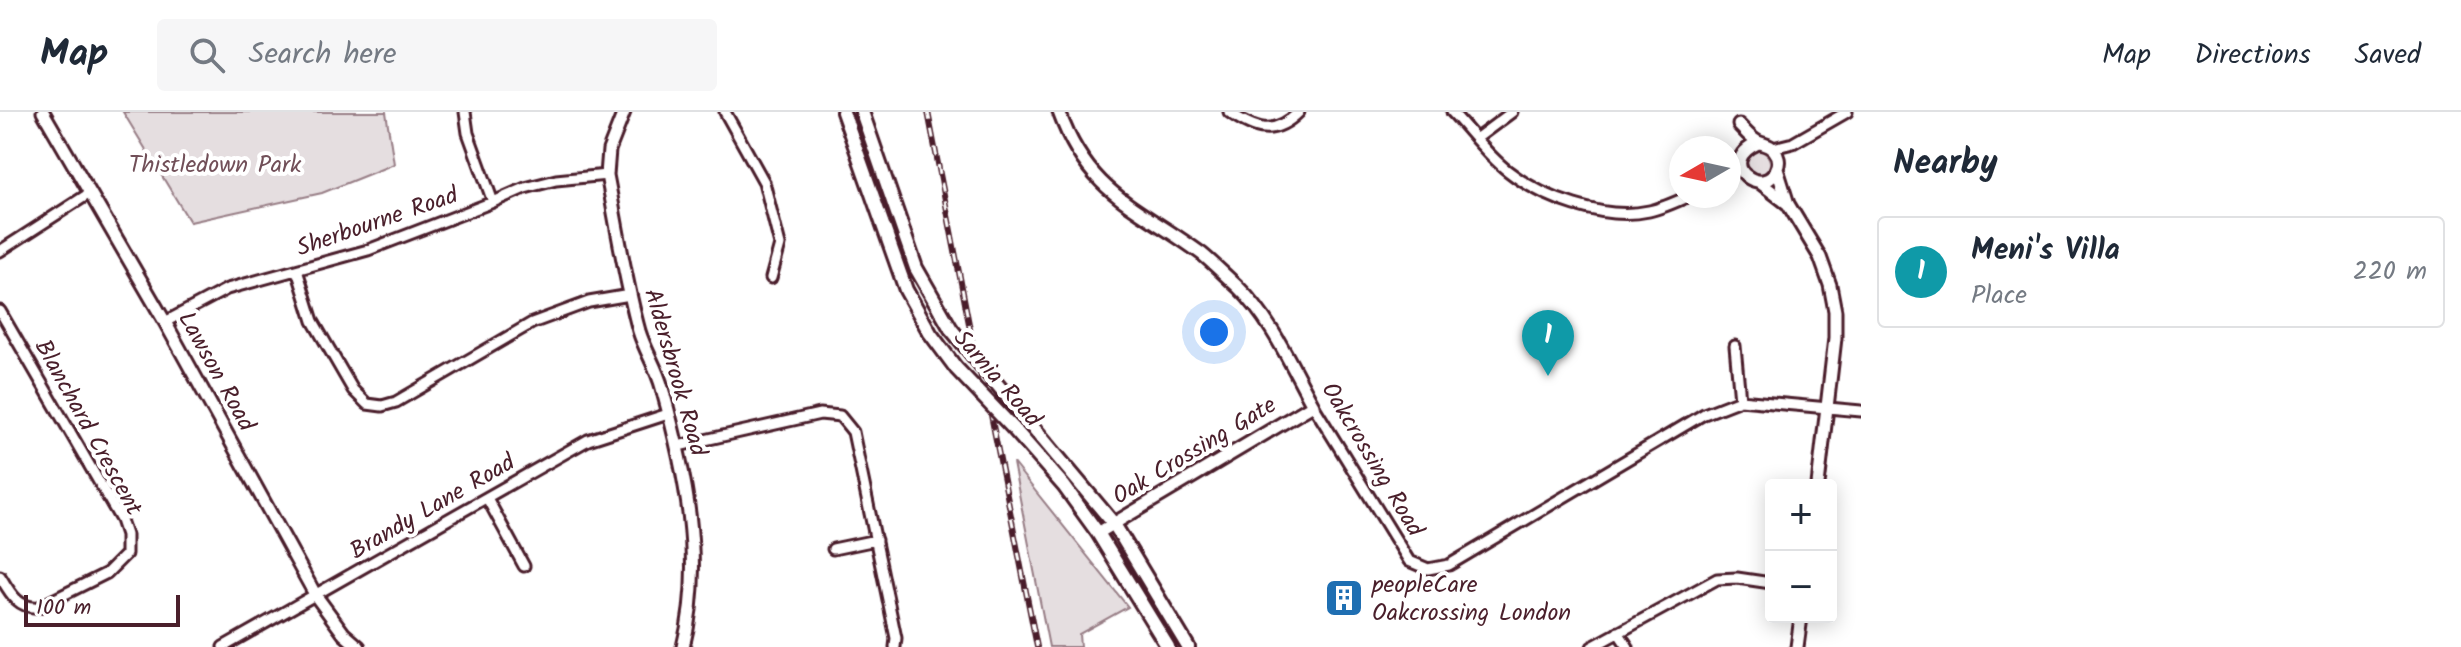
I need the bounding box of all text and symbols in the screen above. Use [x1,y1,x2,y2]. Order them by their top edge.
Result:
search box [157,19,717,91]
text: Map [40,25,109,85]
text: Search here [249,31,396,79]
icon: search [185,33,229,77]
text: Map [2102,33,2151,78]
text: Directions [2195,33,2311,78]
text: Saved [2355,33,2421,78]
north arrow [1669,136,1741,208]
text: Nearby [1893,137,1998,191]
park label: Thistledown Park [129,146,302,185]
street label: Sherbourne Road [291,176,465,268]
text: Meni's Villa [1971,227,2120,275]
text: 1 [1917,251,1925,293]
text: 220 m [2353,251,2427,293]
text: Place [1971,275,2027,317]
street label: Aldersbrook Road [632,284,717,462]
street label: Lawson Road [167,304,265,440]
pin: 1 [1522,310,1574,376]
your location [1194,312,1234,352]
street label: Sarnia Road [943,321,1051,438]
street label: Blanchard Crescent [23,332,153,524]
street label: Oakcrossing Road [1310,375,1434,546]
street label: Oak Crossing Gate [1105,387,1285,516]
street label: Brandy Lane Road [343,443,524,571]
map controls [1765,479,1837,623]
button: + [1765,479,1837,551]
button: − [1765,551,1837,623]
place label: peopleCare Oakcrossing London [1371,566,1571,633]
building icon: peopleCare Oakcrossing London [1323,577,1365,619]
scale bar [24,591,180,627]
text: 100 m [36,591,91,626]

